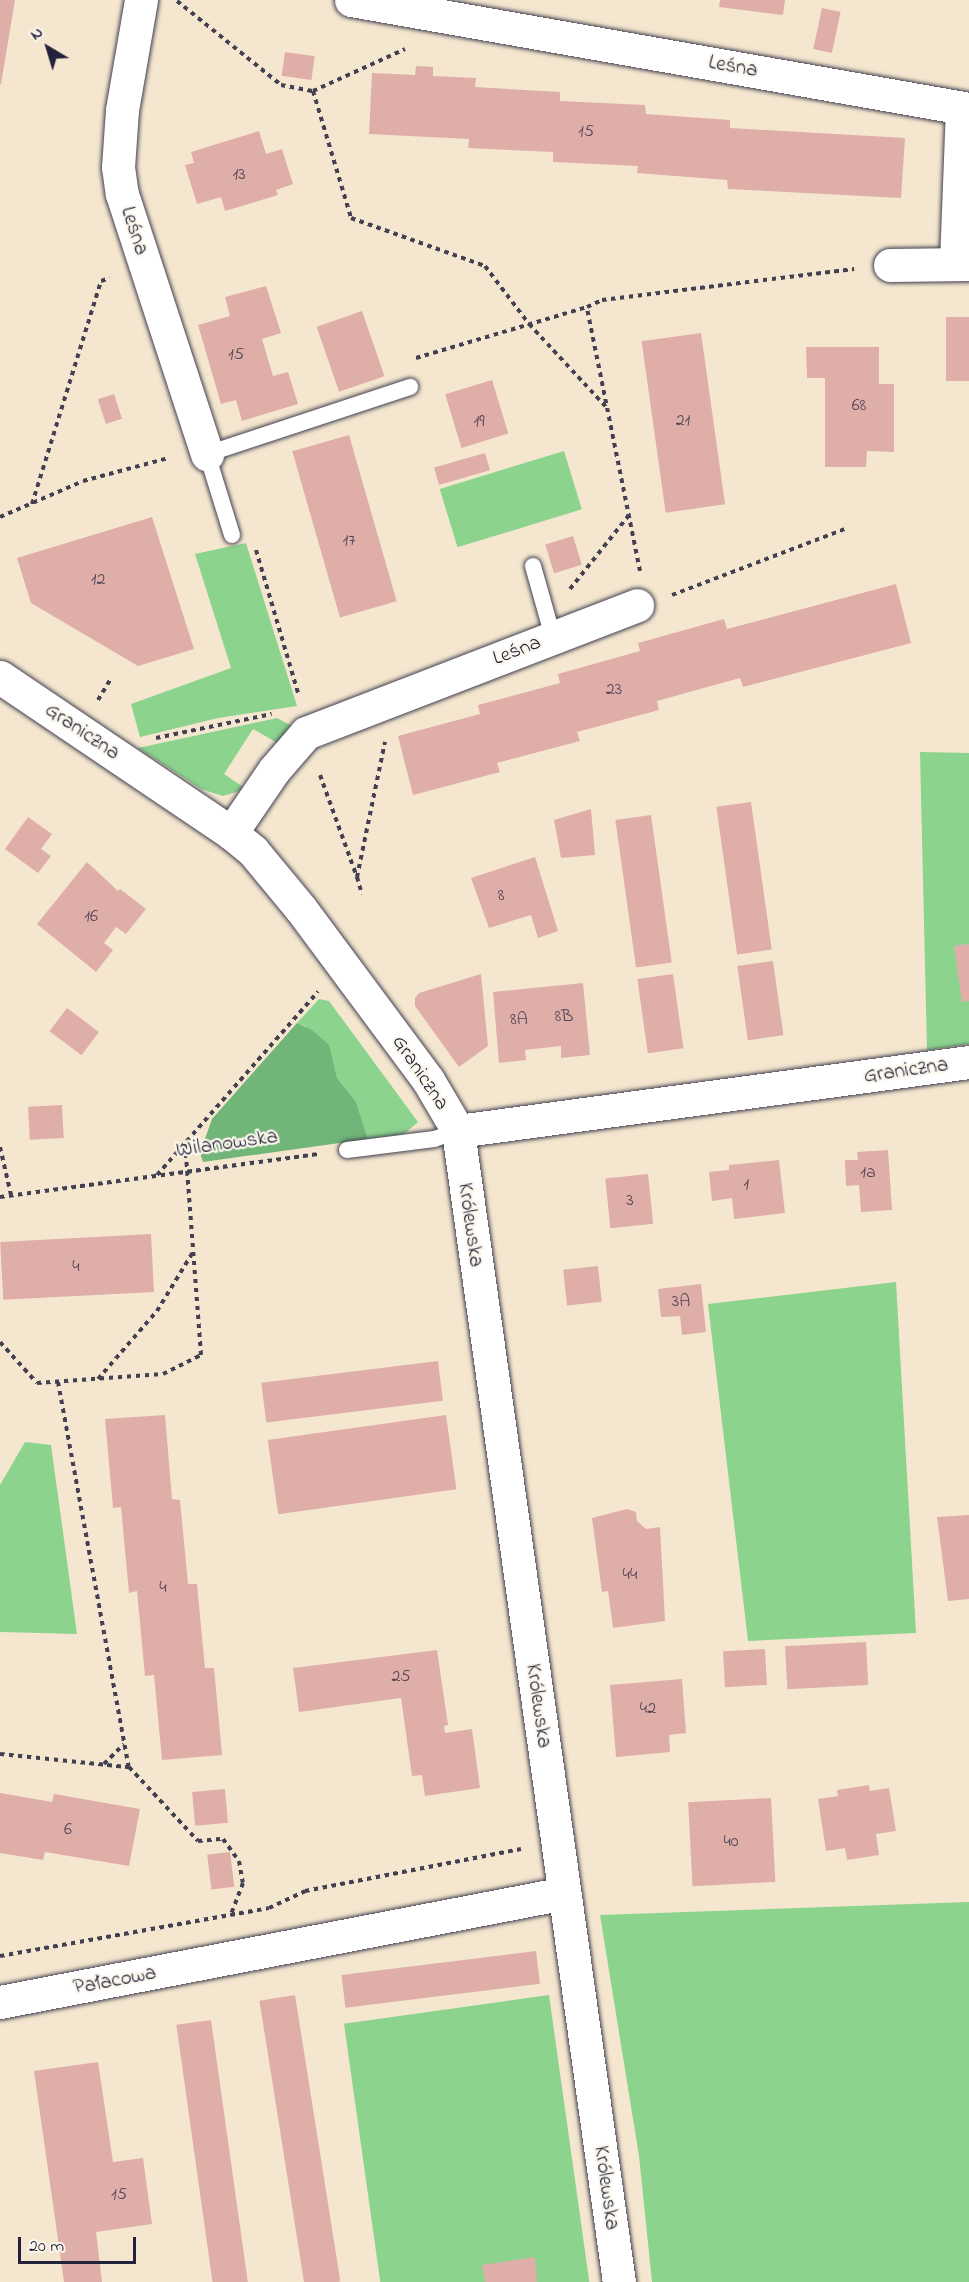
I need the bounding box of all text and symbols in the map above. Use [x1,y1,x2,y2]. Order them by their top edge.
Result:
north arrow [18,18,78,78]
text: N [25,21,49,47]
street label: Leśna [706,50,760,84]
house number: 15 [578,121,594,143]
house number: 13 [232,164,246,186]
street label: Leśna [114,204,154,258]
house number: 15 [228,344,244,366]
house number: 68 [852,395,866,417]
house number: 21 [676,410,690,432]
house number: 19 [473,411,485,433]
house number: 17 [342,530,356,552]
house number: 12 [91,569,105,591]
street label: Leśna [489,630,545,672]
house number: 23 [606,679,622,701]
street label: Graniczna [40,698,124,766]
house number: 8 [498,885,504,907]
house number: 16 [84,906,98,928]
house number: 8B [555,1006,573,1028]
house number: 8A [510,1009,528,1031]
street label: Graniczna [386,1031,454,1115]
street label: Graniczna [862,1053,950,1089]
street label: Wilanowska [175,1124,279,1164]
house number: 1a [860,1162,876,1184]
house number: 1 [743,1174,749,1196]
street label: Królewska [452,1181,488,1269]
house number: 3 [626,1190,634,1212]
house number: 4 [72,1256,80,1278]
house number: 3A [672,1291,690,1313]
house number: 44 [623,1564,637,1586]
house number: 4 [159,1577,167,1599]
street label: Królewska [520,1662,556,1750]
house number: 25 [391,1666,411,1688]
house number: 42 [640,1698,656,1720]
house number: 6 [64,1819,72,1841]
house number: 40 [723,1831,739,1853]
street label: Pałacowa [72,1961,158,2001]
street label: Królewska [588,2144,624,2232]
house number: 15 [111,2184,127,2206]
scale bar [21,2225,140,2263]
text: 20 m [29,2234,64,2260]

